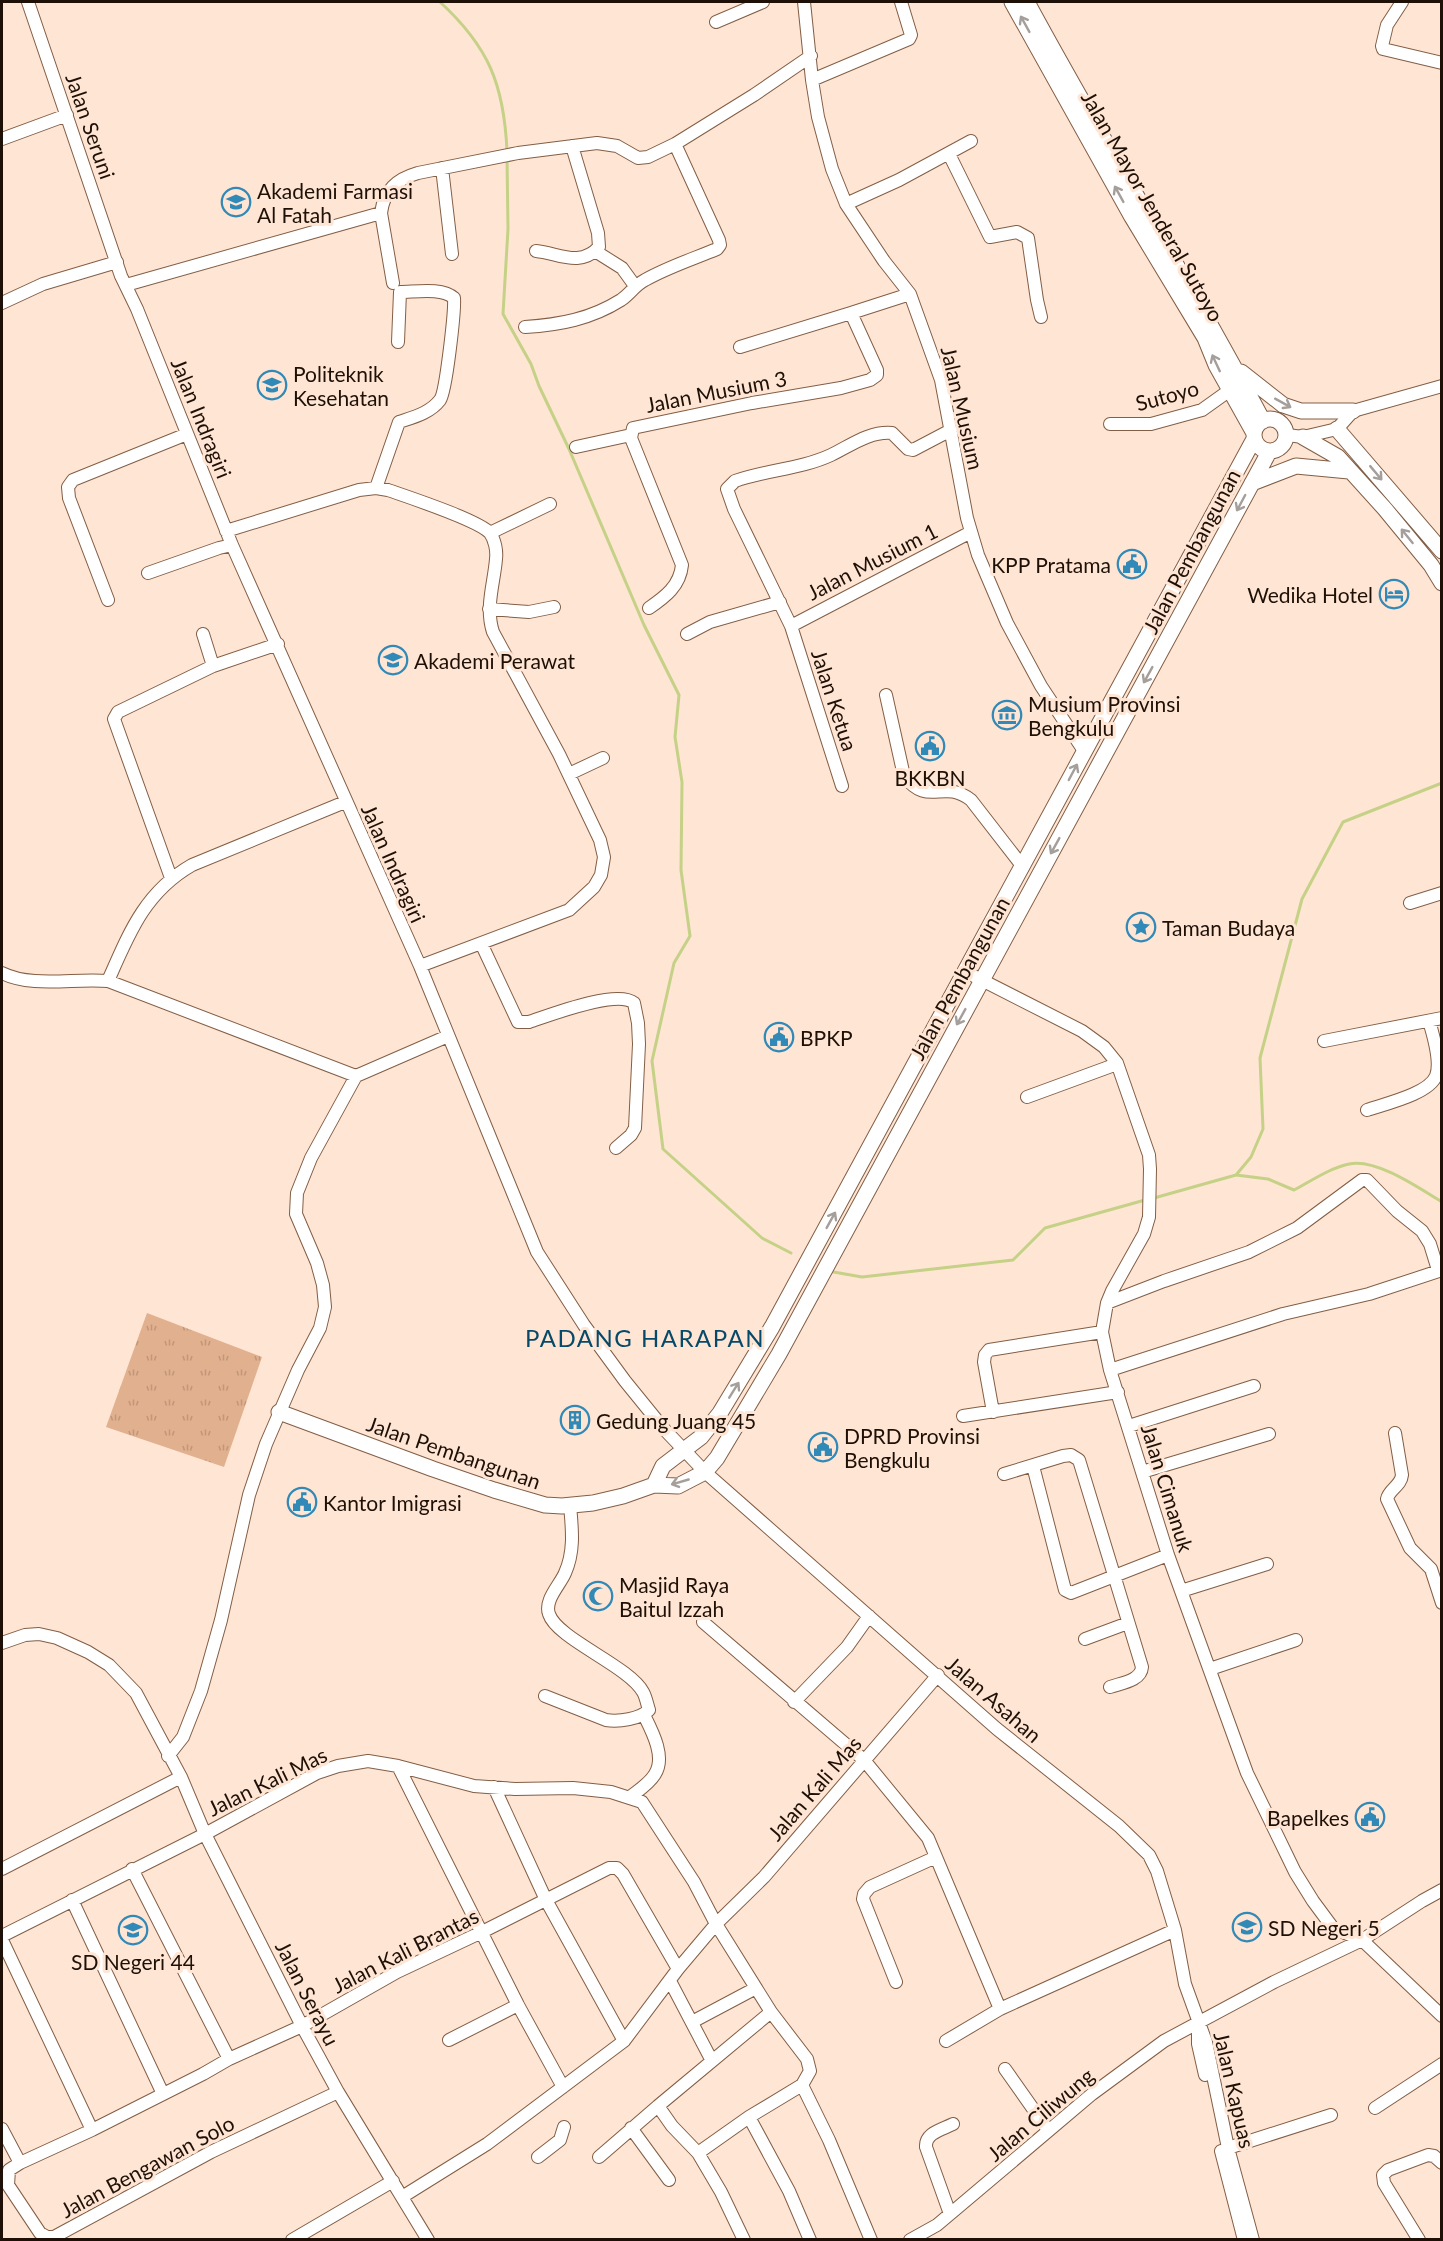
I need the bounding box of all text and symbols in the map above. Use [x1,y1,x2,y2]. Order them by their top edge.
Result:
one-way arrow [1019,15,1030,33]
street label: Jalan Seruni [61,70,121,182]
street label: Jalan Mayor Jenderal Sutoyo [1077,86,1229,326]
place label: Akademi Farmasi Al Fatah [257,178,413,227]
school or university icon: Akademi Farmasi Al Fatah [220,186,252,218]
one-way arrow [1113,186,1125,203]
street label: Jalan Musium [937,344,989,472]
street label: Jalan Indragiri [167,354,237,482]
one-way arrow [1210,355,1222,373]
place label: Politeknik Kesehatan [293,361,389,410]
street label: Jalan Musium 3 [643,365,789,417]
school or university icon: Politeknik Kesehatan [256,369,288,401]
street label: Sutoyo [1133,375,1201,415]
one-way arrow [1274,397,1291,409]
street label: Jalan Pembangunan [1137,465,1245,637]
one-way arrow [1369,465,1383,480]
one-way arrow [1235,494,1247,511]
street label: Jalan Musium 1 [803,517,941,605]
one-way arrow [1400,528,1413,544]
public building icon: KPP Pratama [1116,548,1148,580]
place label: KPP Pratama [991,552,1111,577]
hotel icon: Wedika Hotel [1378,578,1410,610]
place label: Wedika Hotel [1247,582,1373,607]
school or university icon: Akademi Perawat [377,644,409,676]
street label: Jalan Ketua [807,646,863,754]
place label: Akademi Perawat [414,648,575,673]
one-way arrow [1142,665,1153,683]
place label: Musium Provinsi Bengkulu [1028,691,1180,740]
museum icon: Musium Provinsi Bengkulu [991,699,1023,731]
public building icon: BKKBN [914,730,946,762]
one-way arrow [1068,763,1079,781]
place label: BKKBN [894,765,966,790]
street label: Jalan Indragiri [357,800,431,926]
one-way arrow [1049,837,1061,854]
street label: Jalan Pembangunan [904,892,1014,1064]
place icon: Taman Budaya [1125,911,1157,943]
place label: Taman Budaya [1162,915,1295,940]
one-way arrow [955,1008,967,1025]
public building icon: BPKP [763,1021,795,1053]
place label: BPKP [800,1025,853,1050]
one-way arrow [825,1212,837,1229]
district label: PADANG HARAPAN [525,1323,765,1352]
one-way arrow [729,1382,741,1399]
building icon: Gedung Juang 45 [559,1404,591,1436]
place label: Gedung Juang 45 [596,1408,756,1433]
street label: Jalan Pembangunan [364,1411,544,1493]
street label: Jalan Cimanuk [1137,1421,1199,1555]
place label: DPRD Provinsi Bengkulu [844,1423,980,1472]
public building icon: DPRD Provinsi Bengkulu [807,1431,839,1463]
one-way arrow [671,1477,690,1488]
public building icon: Kantor Imigrasi [286,1486,318,1518]
place label: Kantor Imigrasi [323,1490,462,1515]
place label: Masjid Raya Baitul Izzah [619,1572,729,1621]
mosque icon: Masjid Raya Baitul Izzah [582,1580,614,1612]
street label: Jalan Asahan [941,1651,1047,1747]
street label: Jalan Kali Mas [762,1731,866,1845]
street label: Jalan Kali Mas [203,1741,331,1821]
public building icon: Bapelkes [1354,1801,1386,1833]
place label: Bapelkes [1267,1805,1349,1830]
street label: Jalan Kali Brantas [328,1902,482,1998]
school or university icon: SD Negeri 5 [1231,1911,1263,1943]
school or university icon: SD Negeri 44 [117,1914,149,1946]
place label: SD Negeri 5 [1268,1915,1380,1940]
street label: Jalan Serayu [271,1937,345,2049]
place label: SD Negeri 44 [71,1949,195,1974]
street label: Jalan Kapuas [1209,2029,1261,2151]
street label: Jalan Ciliwung [982,2062,1098,2166]
street label: Jalan Bengawan Solo [56,2110,238,2222]

